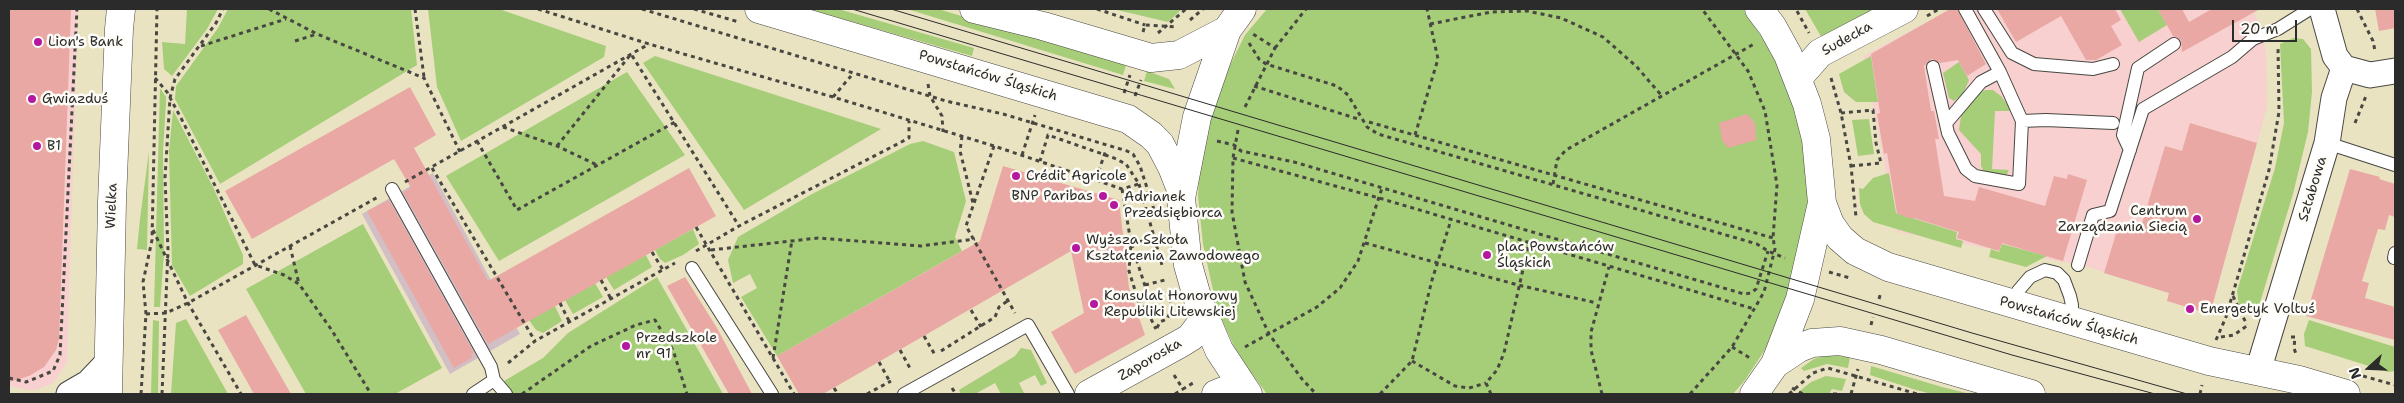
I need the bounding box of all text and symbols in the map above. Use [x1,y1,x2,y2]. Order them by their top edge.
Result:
scale bar [2234,10,2299,42]
street label: Sudecka [1819,18,1875,60]
text: 20 m [2240,19,2279,39]
place label: Lion's Bank [48,34,123,50]
marker: Lion's Bank [32,36,44,48]
street label: Powstańców Śląskich [917,47,1059,105]
place label: Gwiazduś [42,91,108,107]
marker: Gwiazduś [26,93,38,105]
place label: B1 [47,138,61,154]
marker: B1 [31,140,43,152]
street label: Sztabowa [2295,154,2331,224]
place label: Crédit Agricole [1026,168,1127,184]
marker: Crédit Agricole [1010,170,1022,182]
street label: Wielka [103,183,121,229]
place label: BNP Paribas [1012,188,1093,204]
place label: Adrianek Przedsiębiorca [1124,189,1222,222]
marker: BNP Paribas [1097,190,1109,202]
marker: Adrianek Przedsiębiorca [1108,199,1120,211]
place label: Centrum Zarządzania Siecią [2058,203,2187,236]
marker: Centrum Zarządzania Siecią [2191,213,2203,225]
place label: Wyższa Szkoła Kształcenia Zawodowego [1086,232,1260,264]
place label: plac Powstańców Śląskich [1497,239,1614,272]
marker: Wyższa Szkoła Kształcenia Zawodowego [1070,242,1082,254]
marker: plac Powstańców Śląskich [1481,249,1493,261]
place label: Konsulat Honorowy Republiki Litewskiej [1104,288,1238,321]
street label: Powstańców Śląskich [1997,293,2141,349]
marker: Konsulat Honorowy Republiki Litewskiej [1088,298,1100,310]
place label: Energetyk Voltuś [2200,301,2315,317]
marker: Energetyk Voltuś [2184,303,2196,315]
place label: Przedszkole nr 91 [636,330,717,362]
street label: Zaporoska [1115,335,1185,385]
marker: Przedszkole nr 91 [620,340,632,352]
north arrow [2344,343,2394,393]
text: N [2345,365,2365,381]

